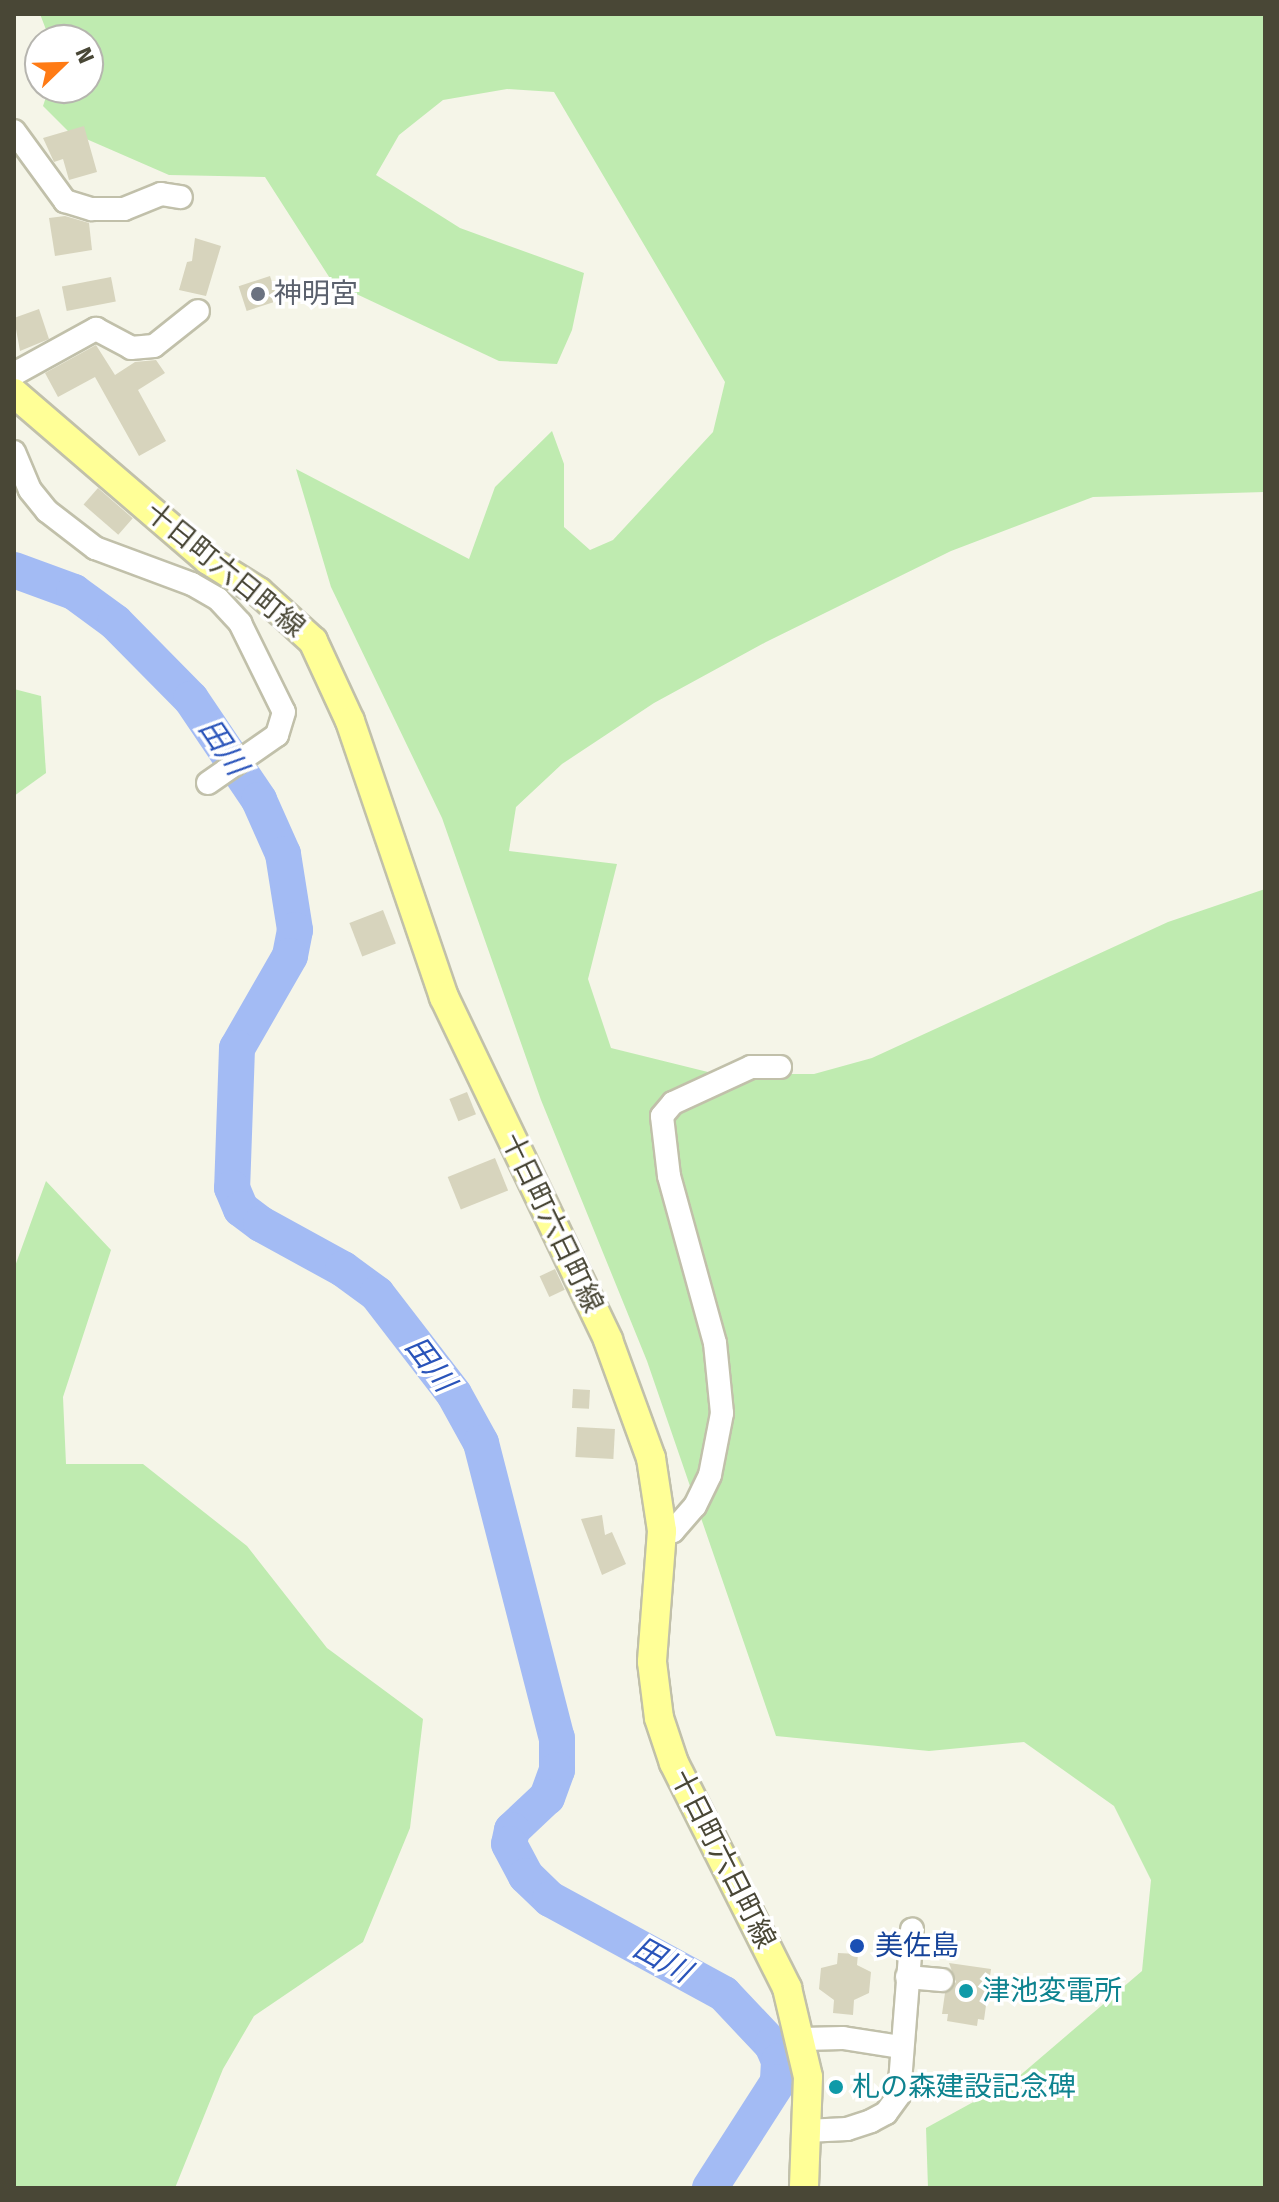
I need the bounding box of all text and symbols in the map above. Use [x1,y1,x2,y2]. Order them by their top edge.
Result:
north arrow [24,24,104,104]
text: N [69,43,100,67]
place label: 神明宮 [274,277,358,311]
marker: 神明宮 [249,285,267,303]
street label: 十日町六日町線 [138,495,312,645]
water label: 田川 [191,712,255,782]
street label: 十日町六日町線 [494,1128,610,1318]
water label: 田川 [398,1329,462,1399]
street label: 十日町六日町線 [664,1764,782,1954]
place label: 美佐島 [875,1929,959,1963]
water label: 田川 [627,1930,697,1990]
marker: 美佐島 [846,1935,868,1957]
place label: 津池変電所 [982,1974,1122,2008]
marker: 津池変電所 [957,1982,975,2000]
place label: 札の森建設記念碑 [852,2070,1076,2104]
marker: 札の森建設記念碑 [827,2078,845,2096]

